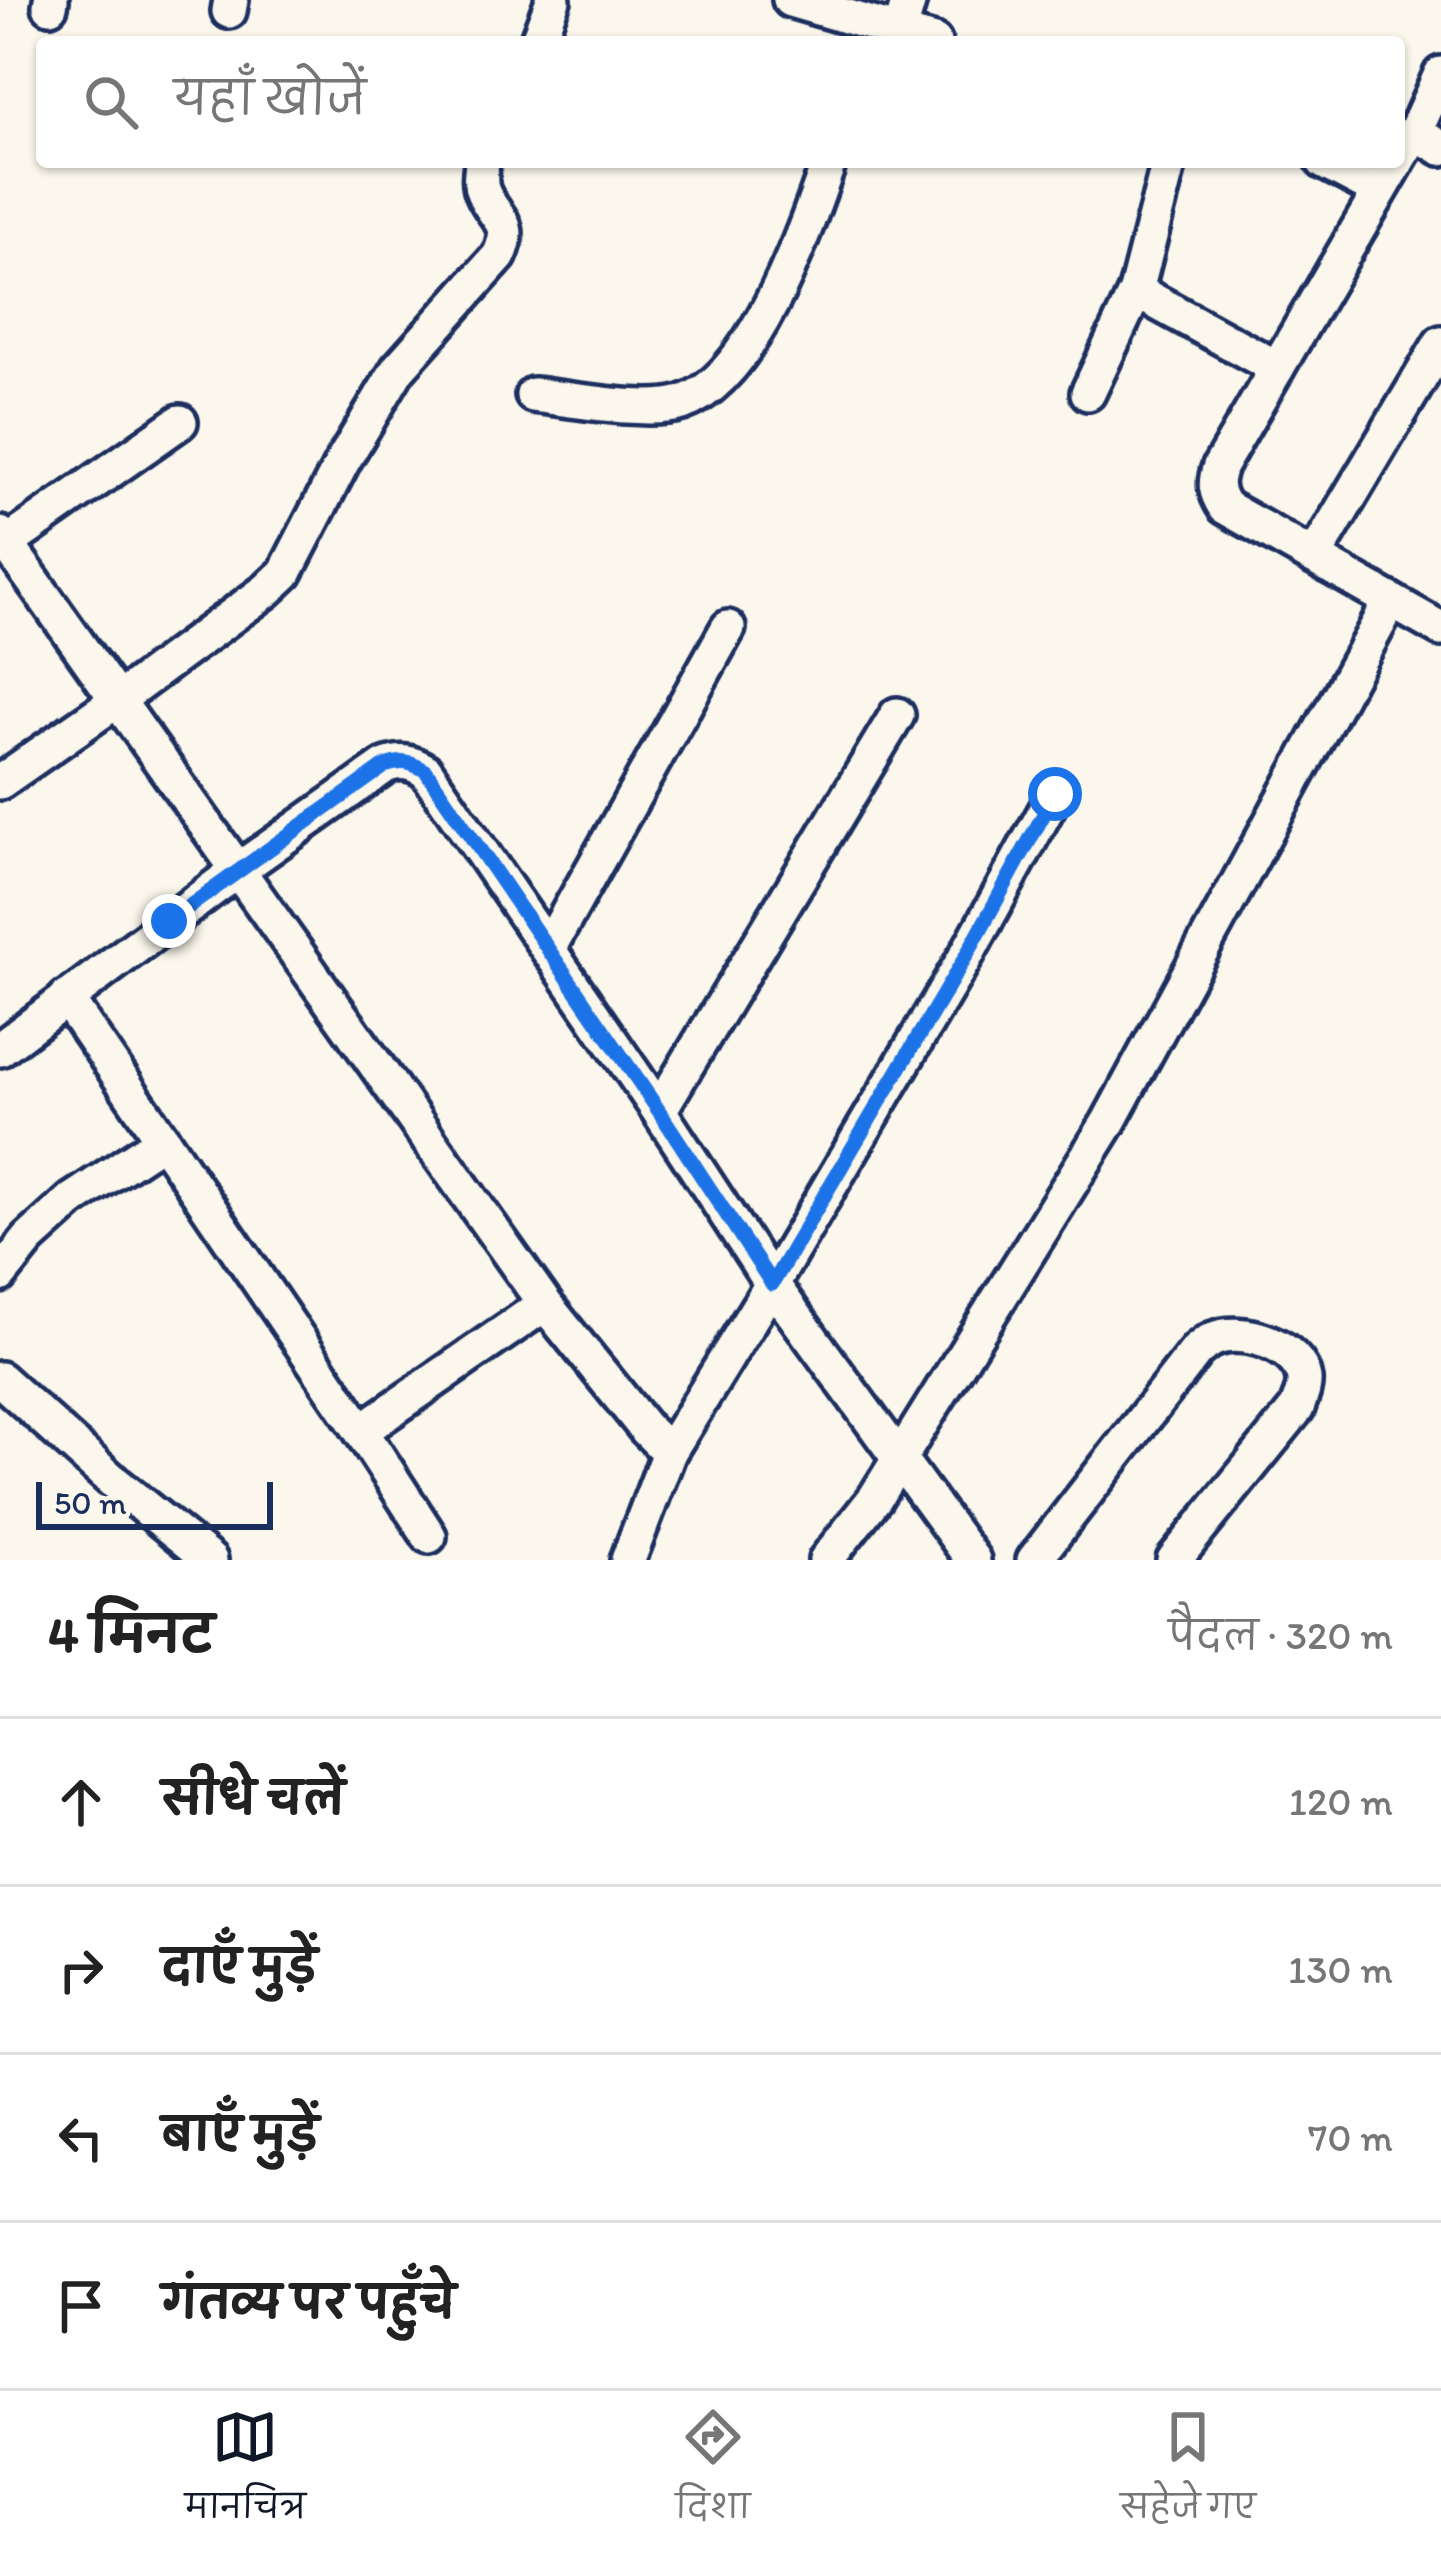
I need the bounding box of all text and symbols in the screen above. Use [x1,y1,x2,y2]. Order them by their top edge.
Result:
search box [36,36,1405,168]
icon: search [78,69,144,135]
text: यहाँ खोजें [174,71,366,125]
route start [1028,767,1082,821]
route end [142,894,196,948]
scale bar [36,1476,273,1529]
text: 50 m [54,1483,127,1522]
text: 4 मिनट [48,1604,214,1665]
text: पैदल · 320 m [1169,1612,1393,1659]
icon: ahead [48,1769,114,1835]
text: सीधे चलें [162,1771,345,1825]
text: 120 m [1289,1778,1393,1825]
icon: right [48,1937,114,2003]
text: दाएँ मुड़ें [162,1939,317,1993]
text: 130 m [1288,1946,1393,1993]
icon: left [48,2105,114,2171]
text: बाएँ मुड़ें [162,2107,319,2161]
text: 70 m [1308,2114,1393,2161]
icon: arrive [48,2273,114,2339]
text: गंतव्य पर पहुँचे [162,2275,456,2329]
tab: मानचित्र [185,2404,306,2543]
tab: दिशा [676,2404,750,2543]
tab: सहेजे गए [1120,2404,1256,2543]

